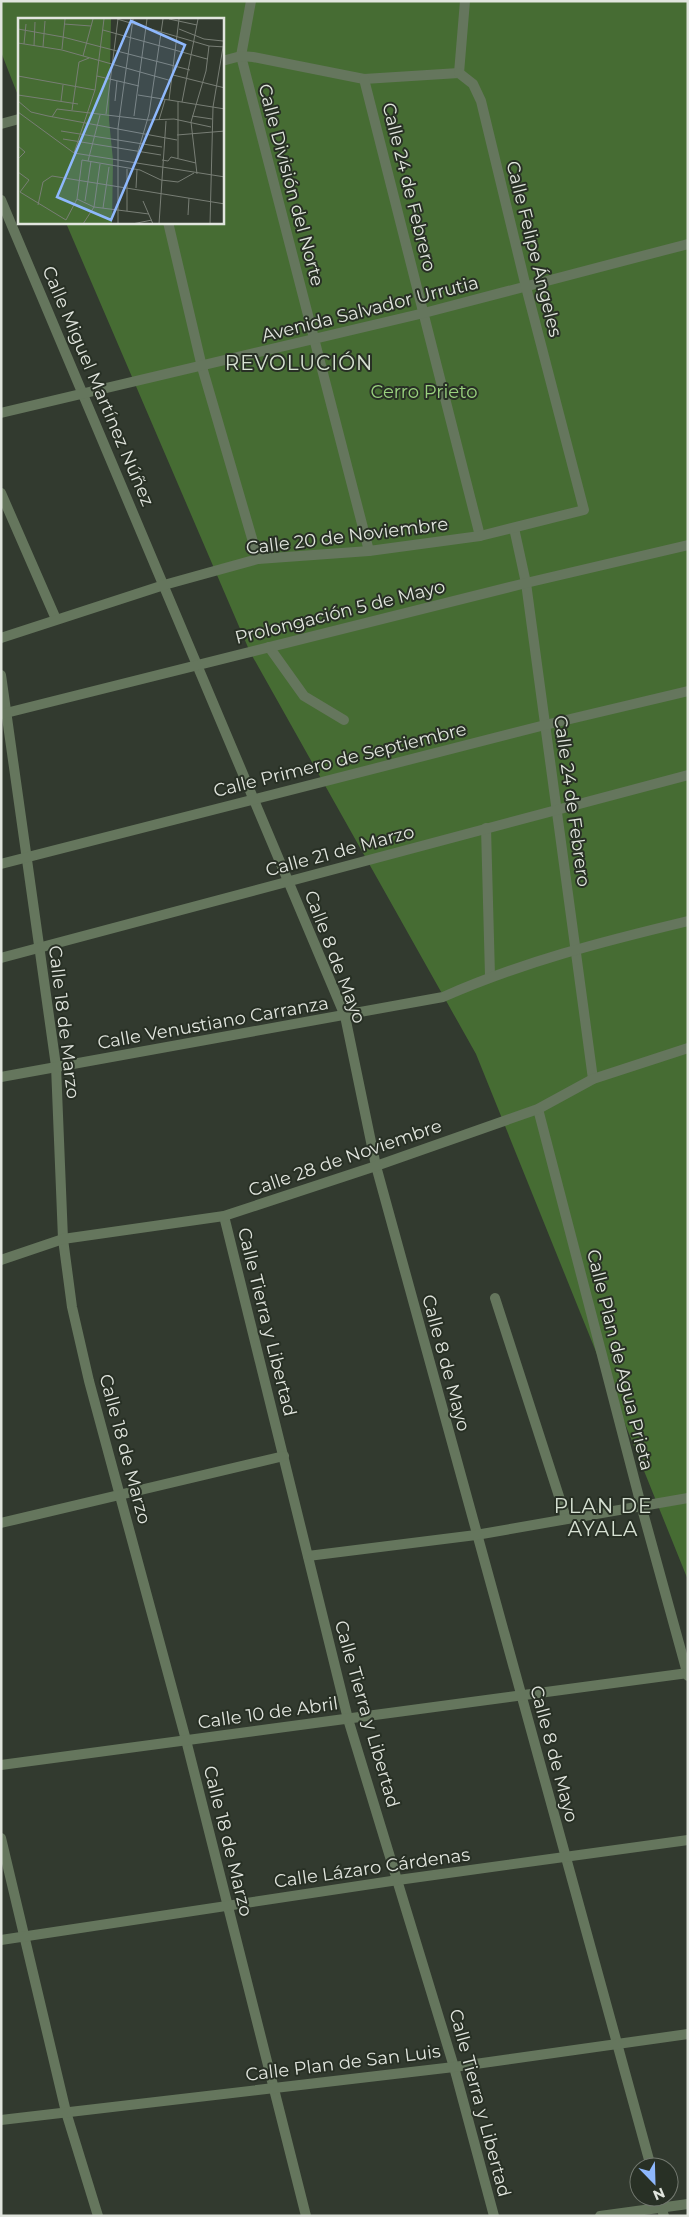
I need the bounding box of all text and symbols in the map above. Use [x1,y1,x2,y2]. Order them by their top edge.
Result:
inset map [18,18,224,224]
street label: Calle División del Norte [253,81,329,289]
street label: Calle 24 de Febrero [377,100,441,274]
street label: Calle Felipe Ángeles [501,159,567,340]
street label: Calle Miguel Martínez Núñez [37,263,159,509]
street label: Avenida Salvador Urrutia [259,271,481,347]
district label: REVOLUCIÓN [225,351,373,375]
park label: Cerro Prieto [371,381,477,403]
street label: Calle 20 de Noviembre [245,513,449,559]
street label: Prolongación 5 de Mayo [233,575,447,649]
street label: Calle 24 de Febrero [549,714,595,888]
street label: Calle Primero de Septiembre [211,718,469,802]
street label: Calle 21 de Marzo [263,821,417,881]
street label: Calle 8 de Mayo [300,887,370,1027]
street label: Calle 18 de Marzo [44,944,84,1100]
street label: Calle Venustiano Carranza [96,992,330,1054]
street label: Calle 28 de Noviembre [245,1115,445,1201]
street label: Calle Tierra y Libertad [233,1225,301,1419]
street label: Calle Plan de Agua Prieta [582,1247,658,1473]
street label: Calle 8 de Mayo [417,1292,475,1434]
street label: Calle 18 de Marzo [94,1372,156,1526]
district label: PLAN DE AYALA [554,1494,652,1541]
street label: Calle Tierra y Libertad [330,1618,404,1810]
street label: Calle 8 de Mayo [525,1683,583,1825]
street label: Calle 10 de Abril [197,1692,339,1734]
street label: Calle 18 de Marzo [199,1763,257,1919]
street label: Calle Lázaro Cárdenas [273,1843,471,1893]
street label: Calle Tierra y Libertad [444,2007,516,2199]
street label: Calle Plan de San Luis [244,2040,442,2086]
north arrow [629,2157,679,2207]
text: N [650,2183,668,2204]

